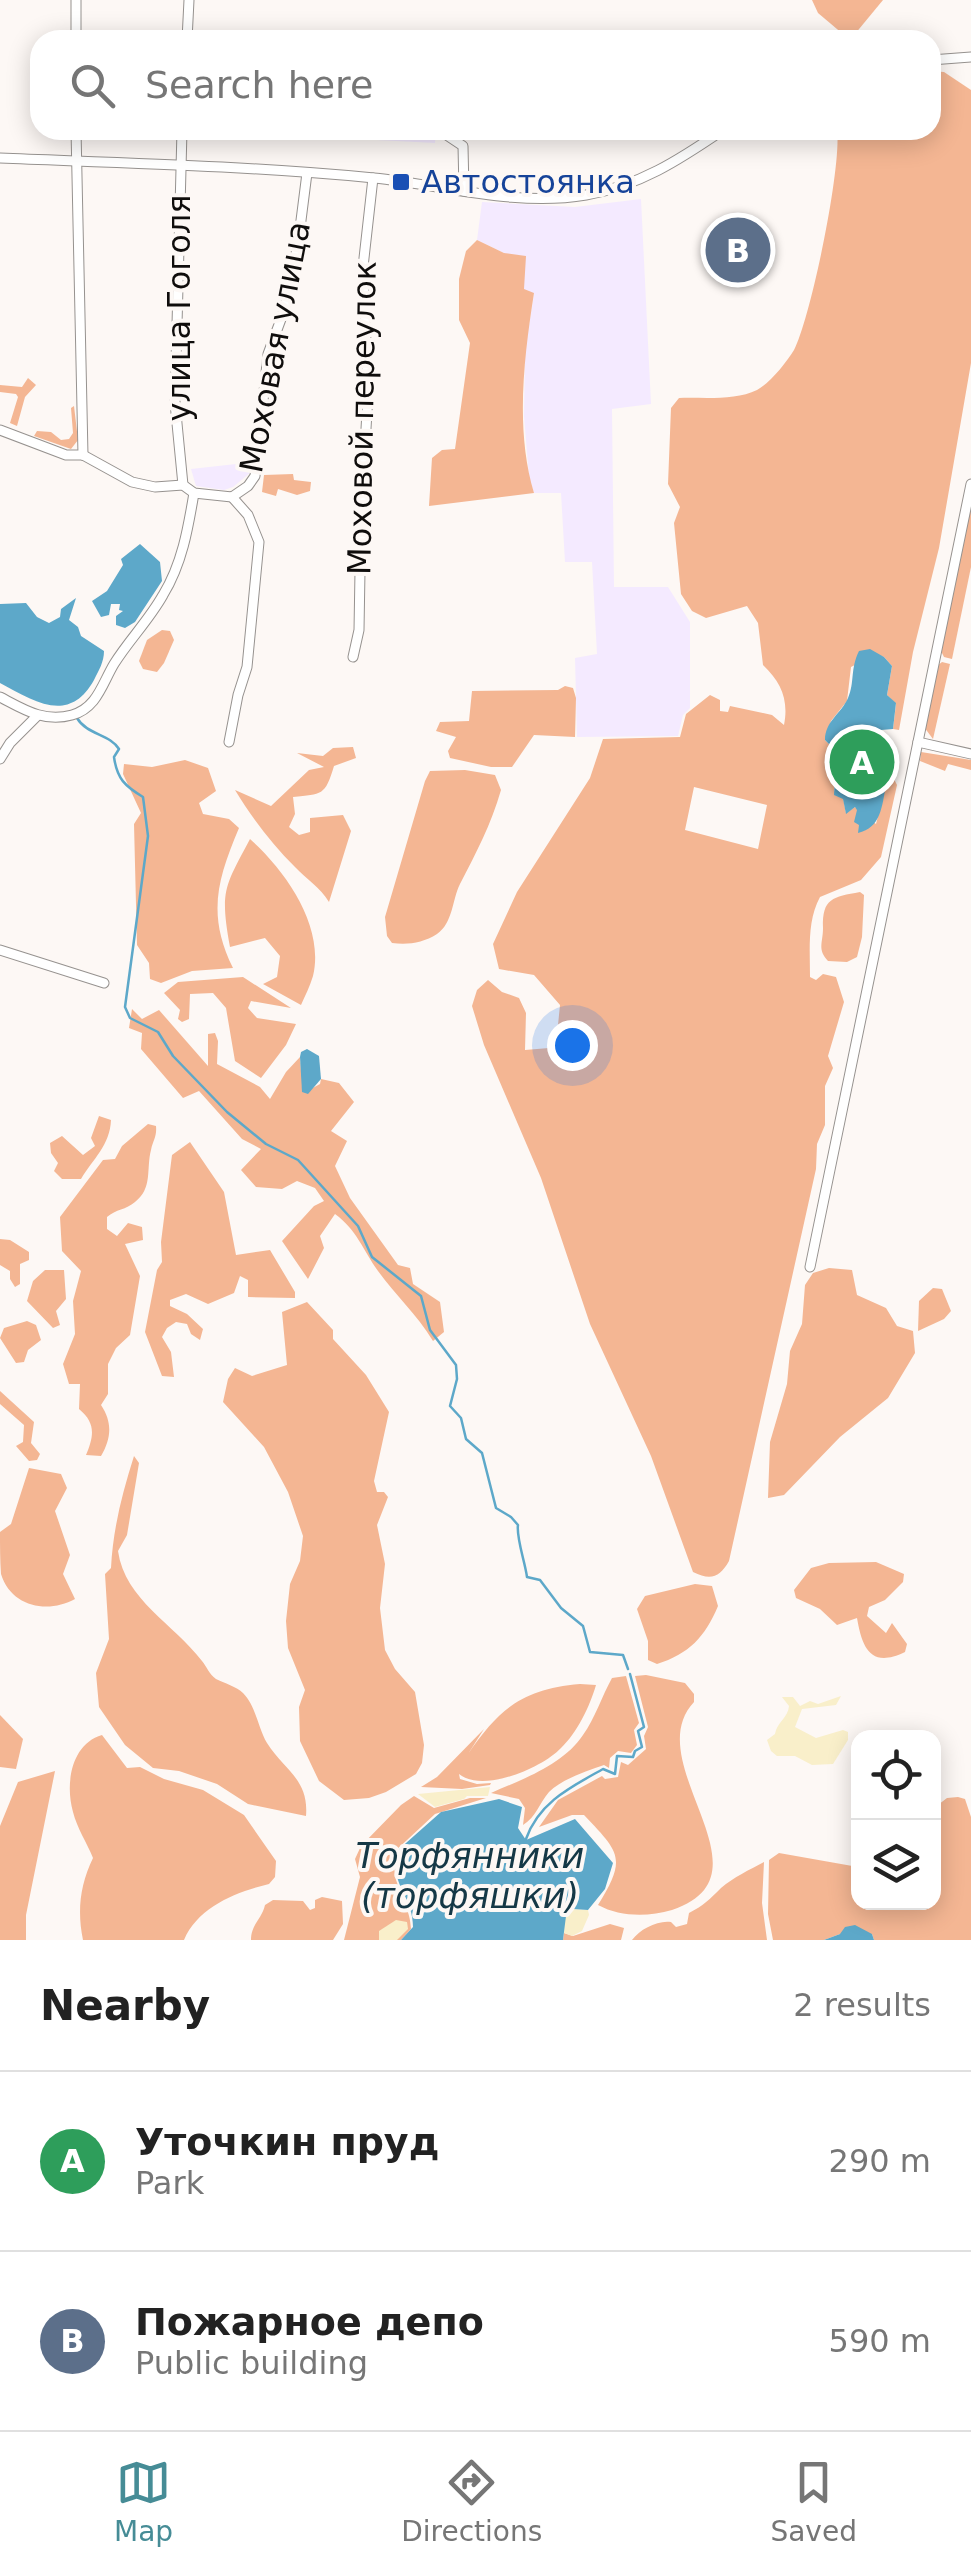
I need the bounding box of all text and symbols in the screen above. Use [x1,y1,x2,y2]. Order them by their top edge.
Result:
search box [30,30,941,140]
icon: search [65,58,120,113]
text: Search here [145,63,373,107]
place label: Автостоянка [421,163,635,201]
marker: Автостоянка [390,171,412,193]
street label: улица Гоголя [160,195,198,421]
pin: B [706,212,770,288]
street label: Моховая улица [232,218,318,476]
street label: Моховой переулок [340,261,384,575]
pin: A [830,724,894,800]
your location [547,1020,598,1071]
map controls [851,1730,941,1910]
button: locate [851,1730,941,1820]
button: layers [851,1820,941,1910]
water label: Торфянники (торфяшки) [356,1836,584,1916]
text: Nearby [40,1981,210,2030]
text: 2 results [793,1986,931,2024]
text: Уточкин пруд [135,2120,439,2164]
text: A [60,2142,85,2180]
text: 290 m [829,2142,931,2180]
text: Park [135,2164,204,2202]
text: Пожарное депо [135,2300,484,2344]
text: B [60,2322,85,2360]
text: 590 m [829,2322,931,2360]
text: Public building [135,2344,368,2382]
tab: Map [114,2455,173,2548]
tab: Directions [401,2455,542,2548]
tab: Saved [770,2455,857,2548]

